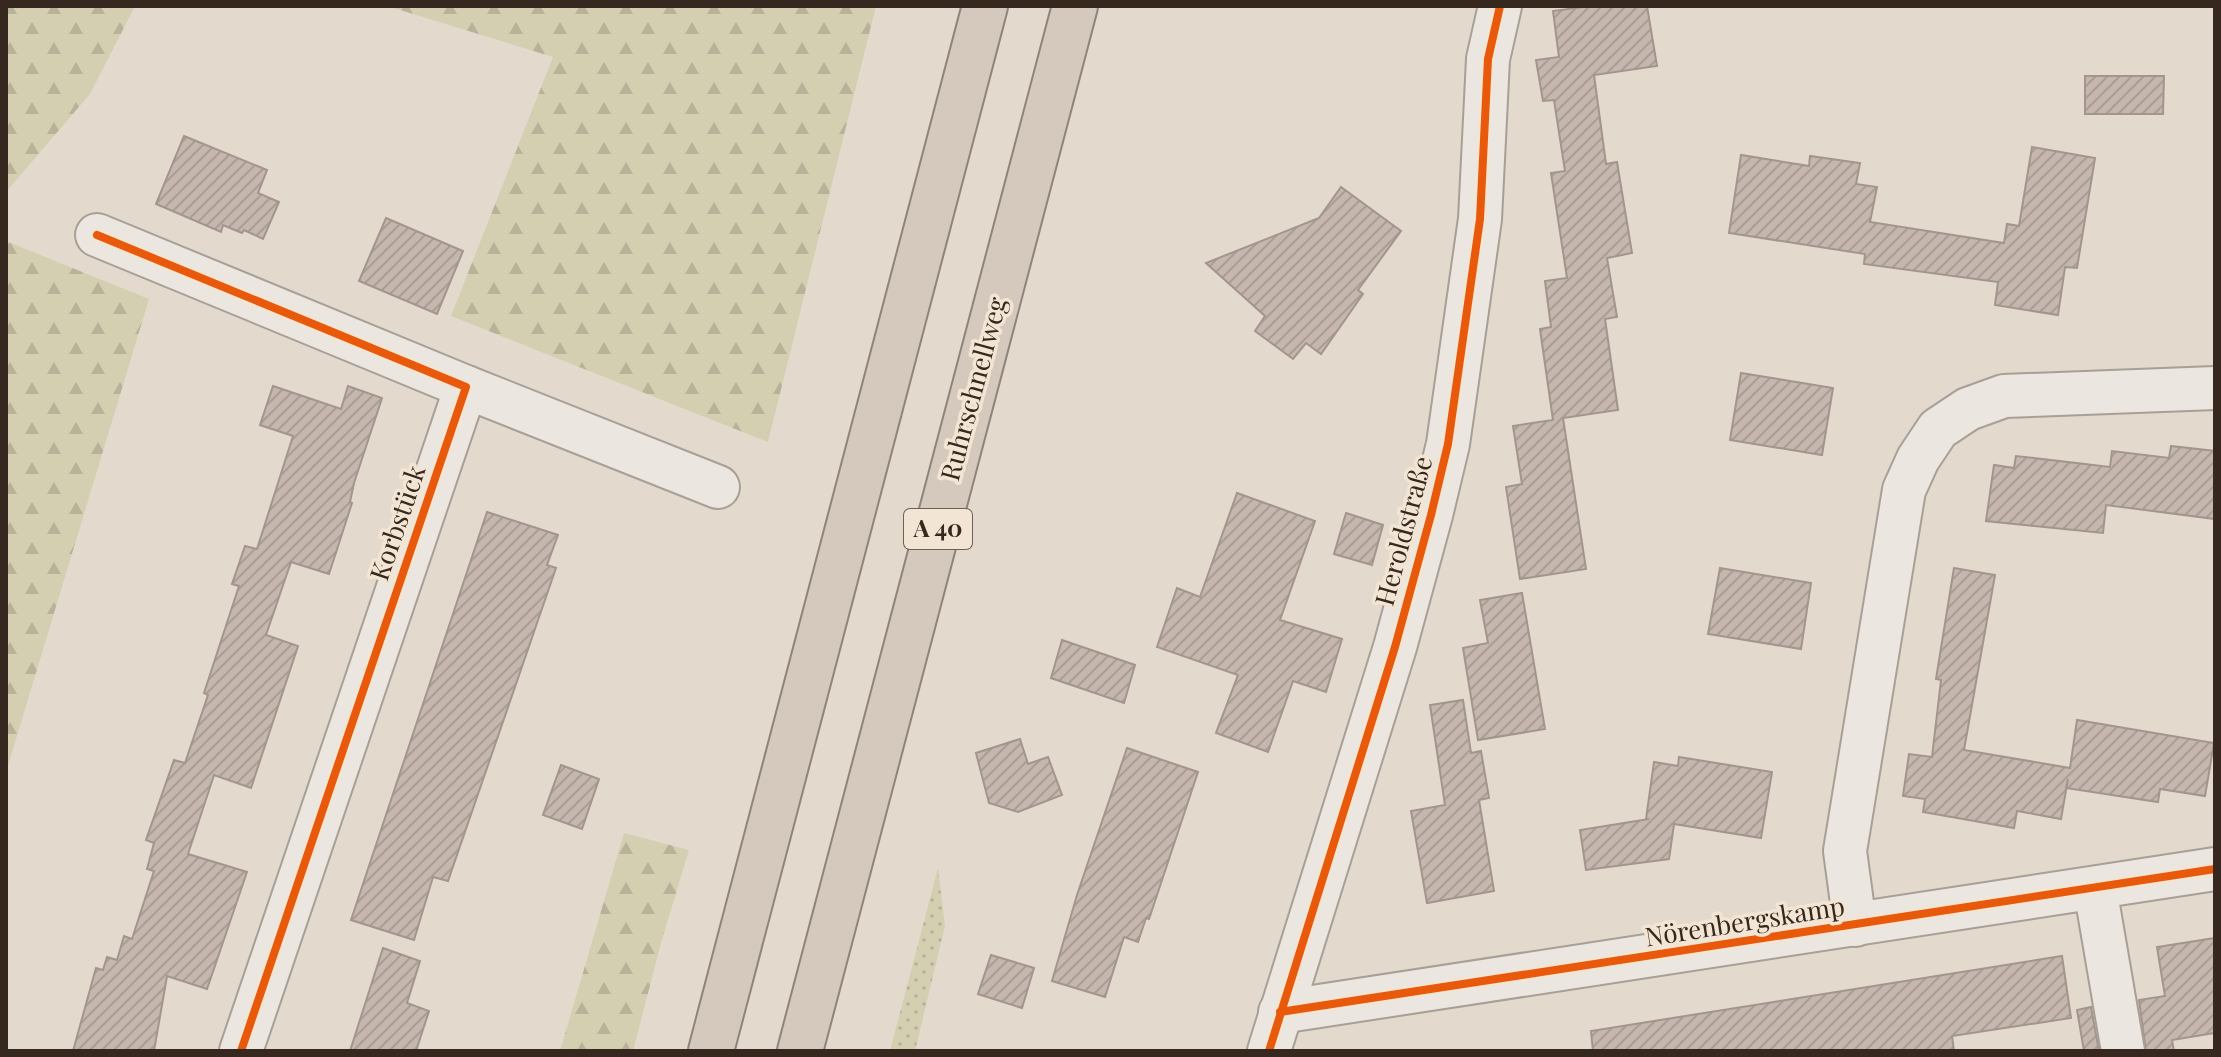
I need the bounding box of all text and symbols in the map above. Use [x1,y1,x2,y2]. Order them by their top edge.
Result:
street label: Ruhrschnellweg [931,293,1014,484]
street label: Heroldstraße [1366,452,1439,609]
street label: Korbstück [361,460,433,585]
road number: A 40 [904,509,972,549]
street label: Nörenbergskamp [1642,887,1847,954]

